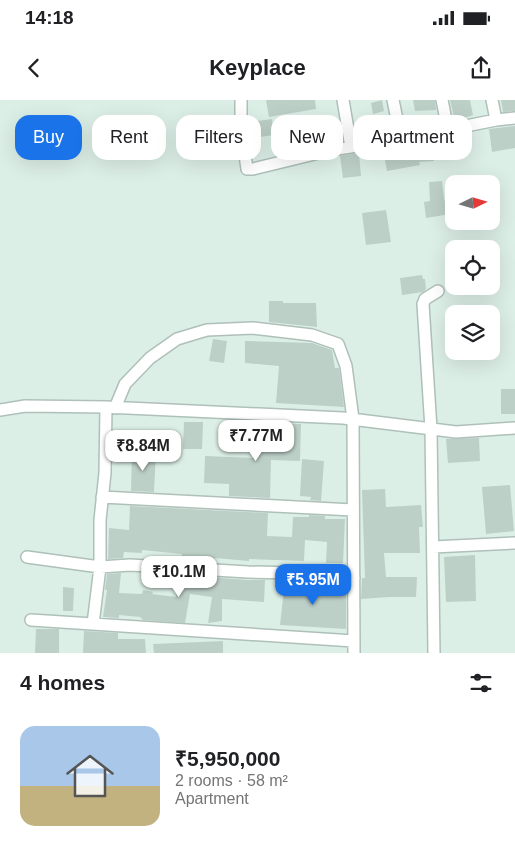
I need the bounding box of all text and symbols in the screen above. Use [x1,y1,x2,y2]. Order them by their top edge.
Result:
text: 14:18 [25,7,74,28]
icon: back [20,54,48,82]
icon: share [467,54,495,82]
text: Keyplace [209,55,306,80]
chip: Buy [15,115,82,160]
chip: Rent [92,115,166,160]
chip: Filters [176,115,261,160]
chip: New [271,115,343,160]
chip: Apartment [353,115,472,160]
north arrow [445,175,500,230]
map controls [445,175,500,360]
button: locate [445,240,500,295]
button: layers [445,305,500,360]
pin: ₹7.77M [215,420,297,462]
text: ₹7.77M [229,427,283,444]
pin: ₹8.84M [102,430,184,472]
text: ₹8.84M [116,437,170,454]
pin: ₹10.1M [138,556,220,598]
text: ₹10.1M [152,563,206,580]
pin: ₹5.95M [272,564,354,606]
text: ₹5.95M [286,571,340,588]
icon: filters [467,669,495,697]
text: 4 homes [20,671,105,694]
icon: home [60,746,120,806]
text: ₹5,950,000 [175,747,280,770]
text: 2 rooms · 58 m² [175,772,288,789]
text: Apartment [175,790,249,807]

